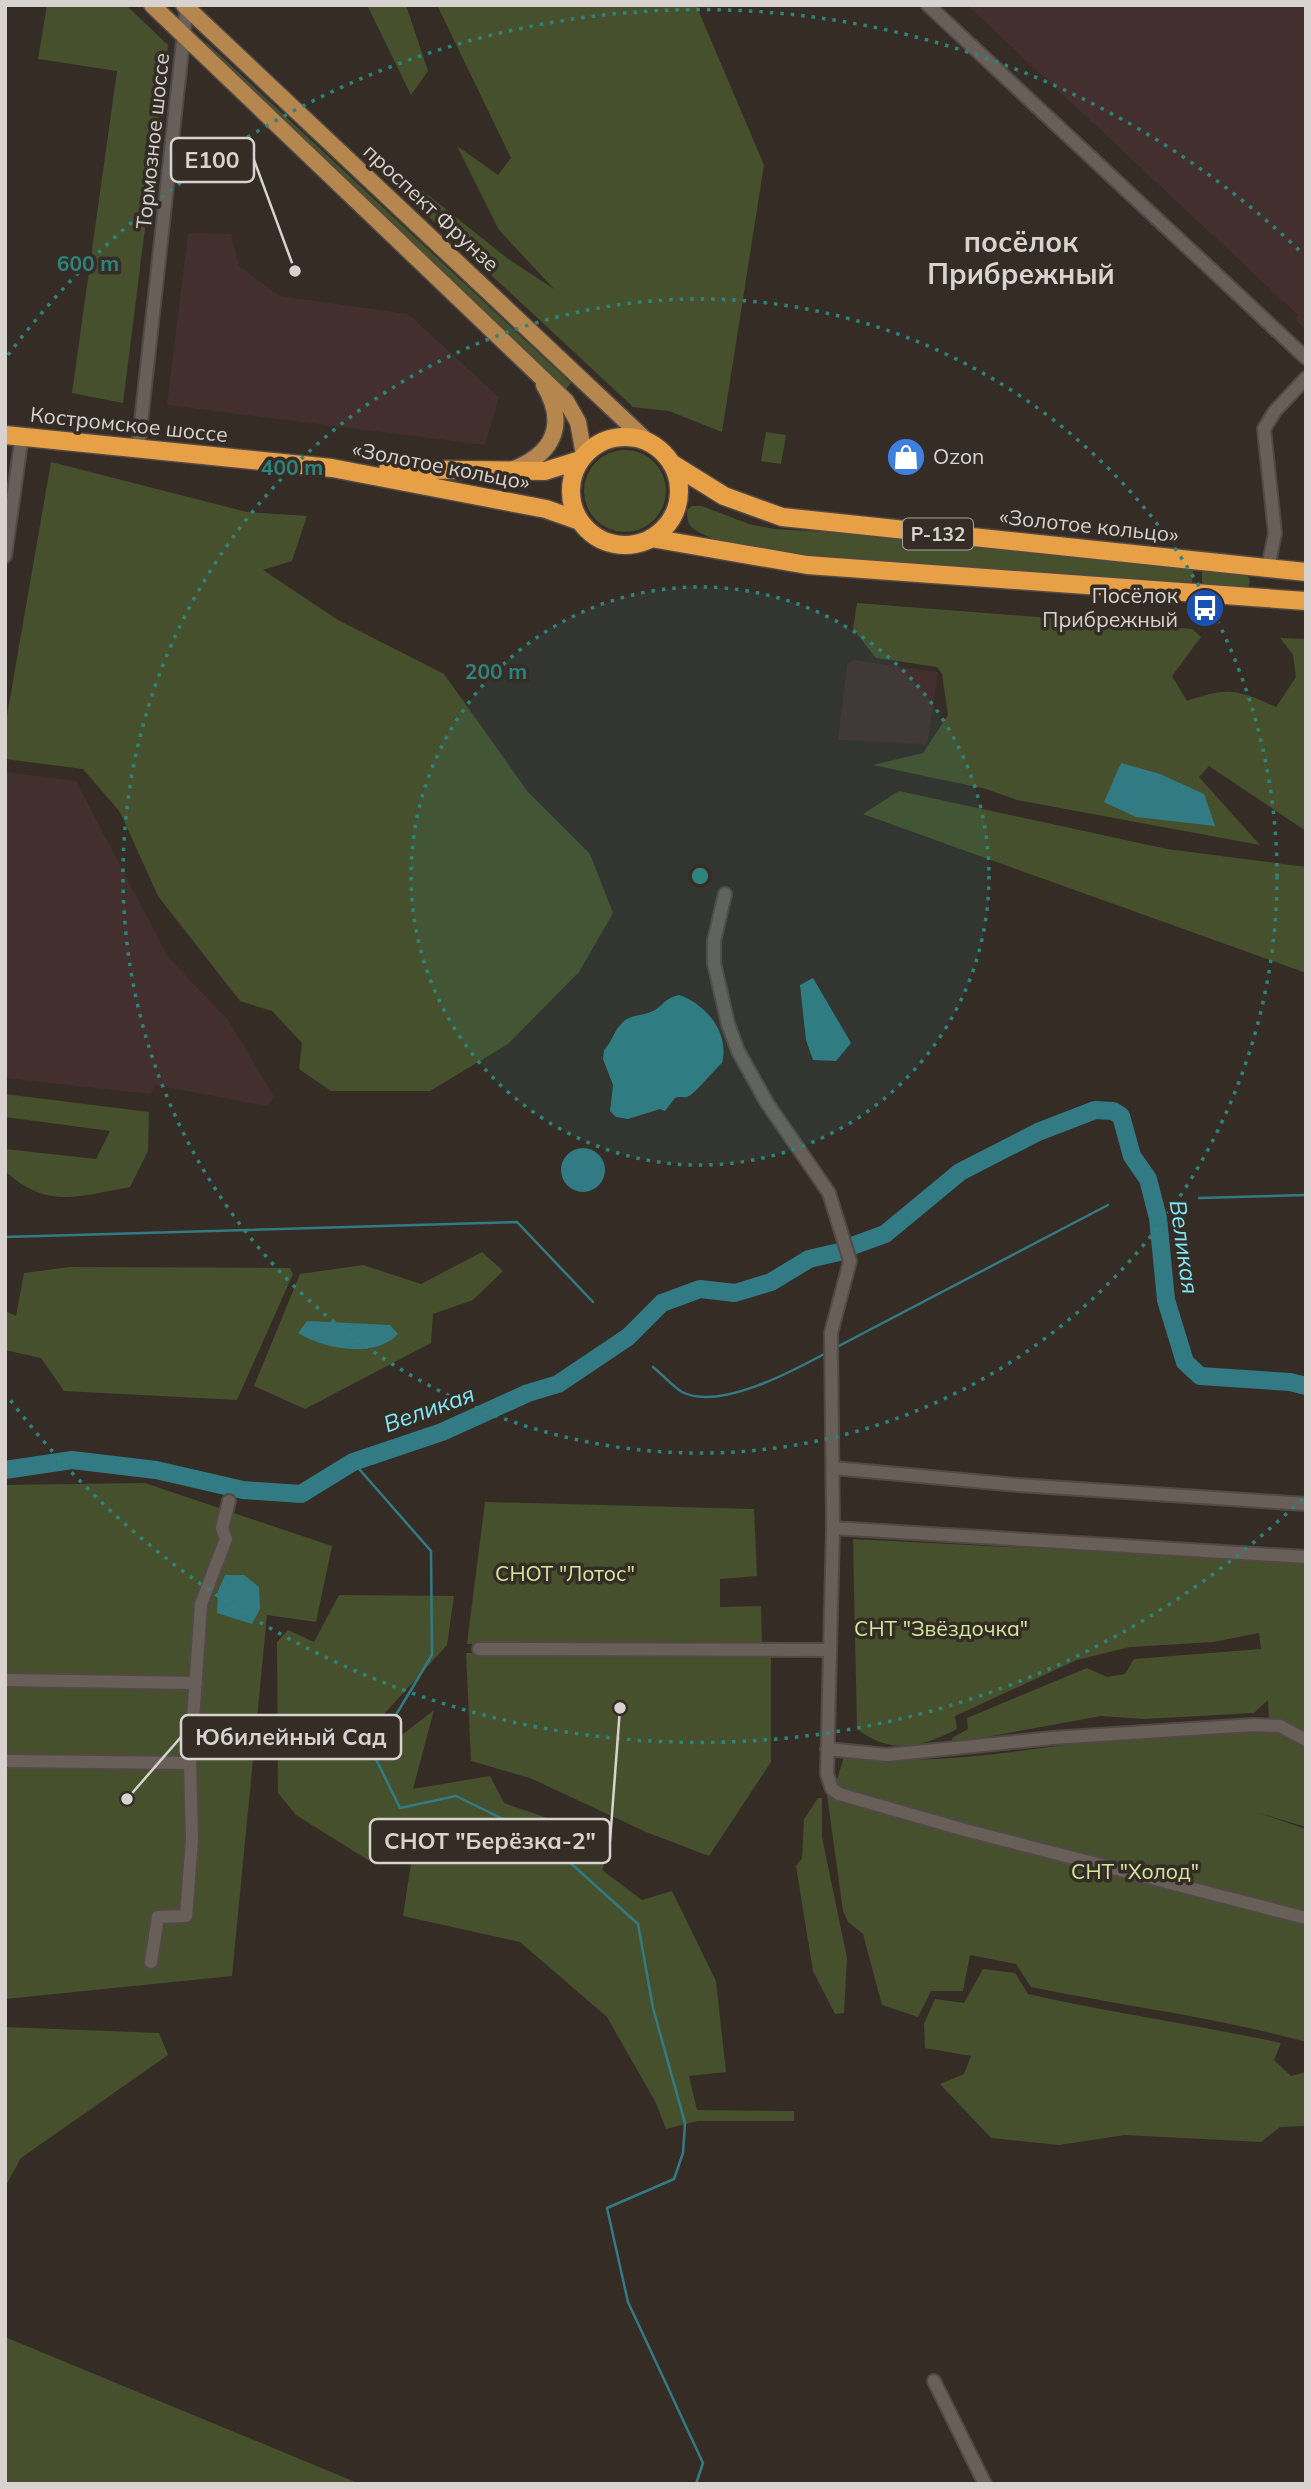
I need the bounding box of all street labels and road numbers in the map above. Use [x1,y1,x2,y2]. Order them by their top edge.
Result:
street label: Тормозное шоссе [130,51,174,230]
street label: проспект Фрунзе [359,138,505,277]
street label: Костромское шоссе [29,401,229,447]
street label: «Золотое кольцо» [350,435,532,495]
street label: «Золотое кольцо» [998,503,1180,547]
road number: Р-132 [903,519,973,550]

